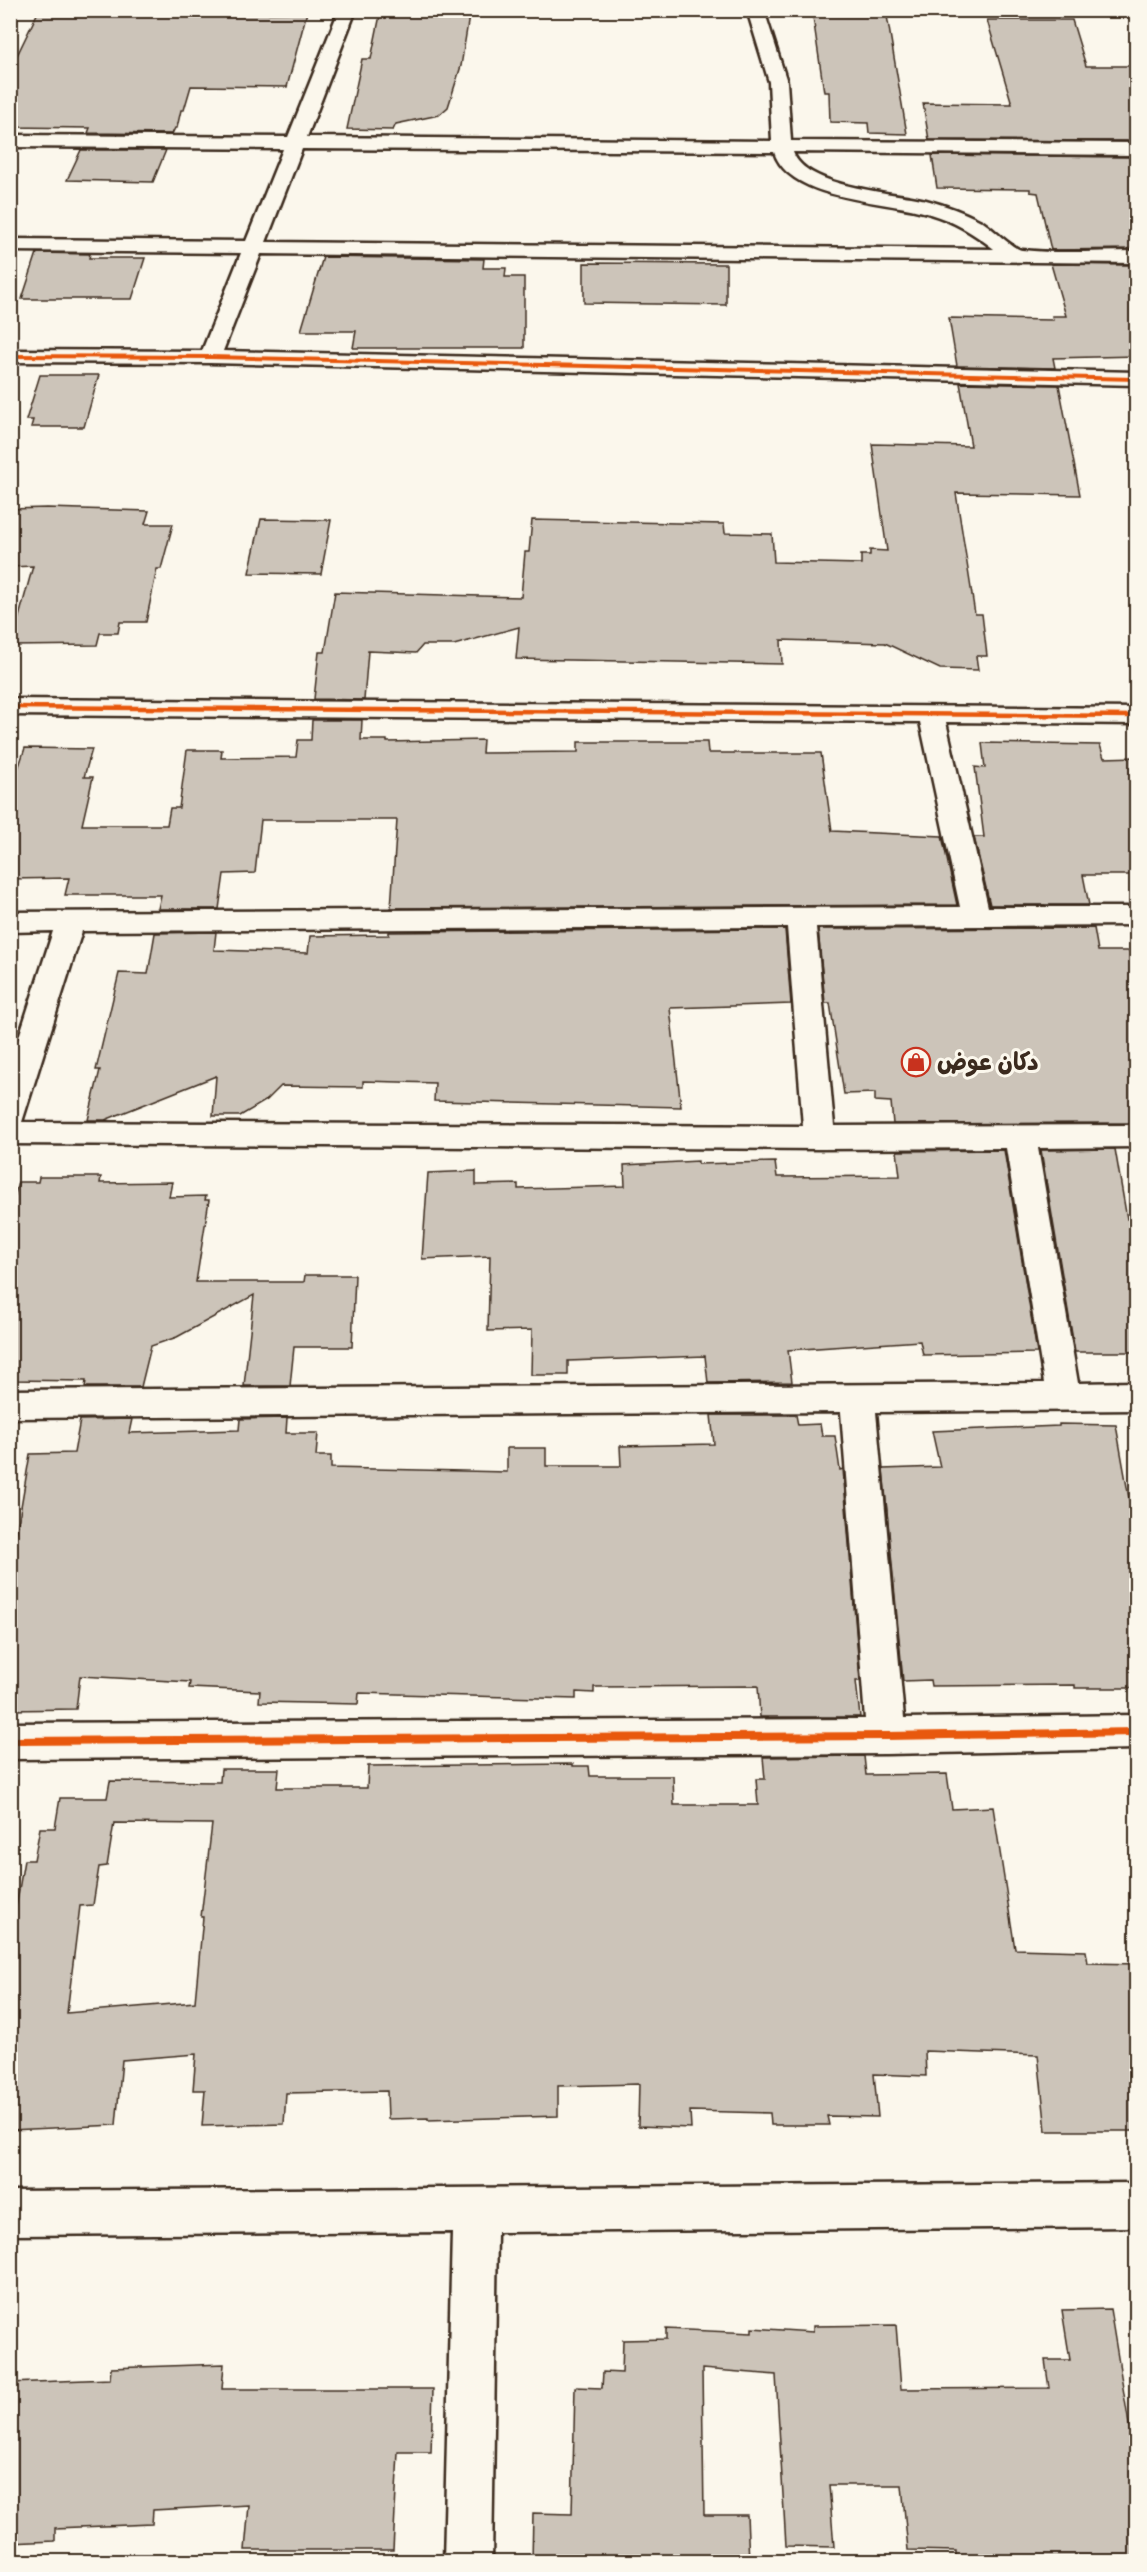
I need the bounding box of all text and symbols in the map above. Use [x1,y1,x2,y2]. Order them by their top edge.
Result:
shop icon: دكان عوض [900,1046,932,1078]
place label: دكان عوض [937,1047,1039,1077]

